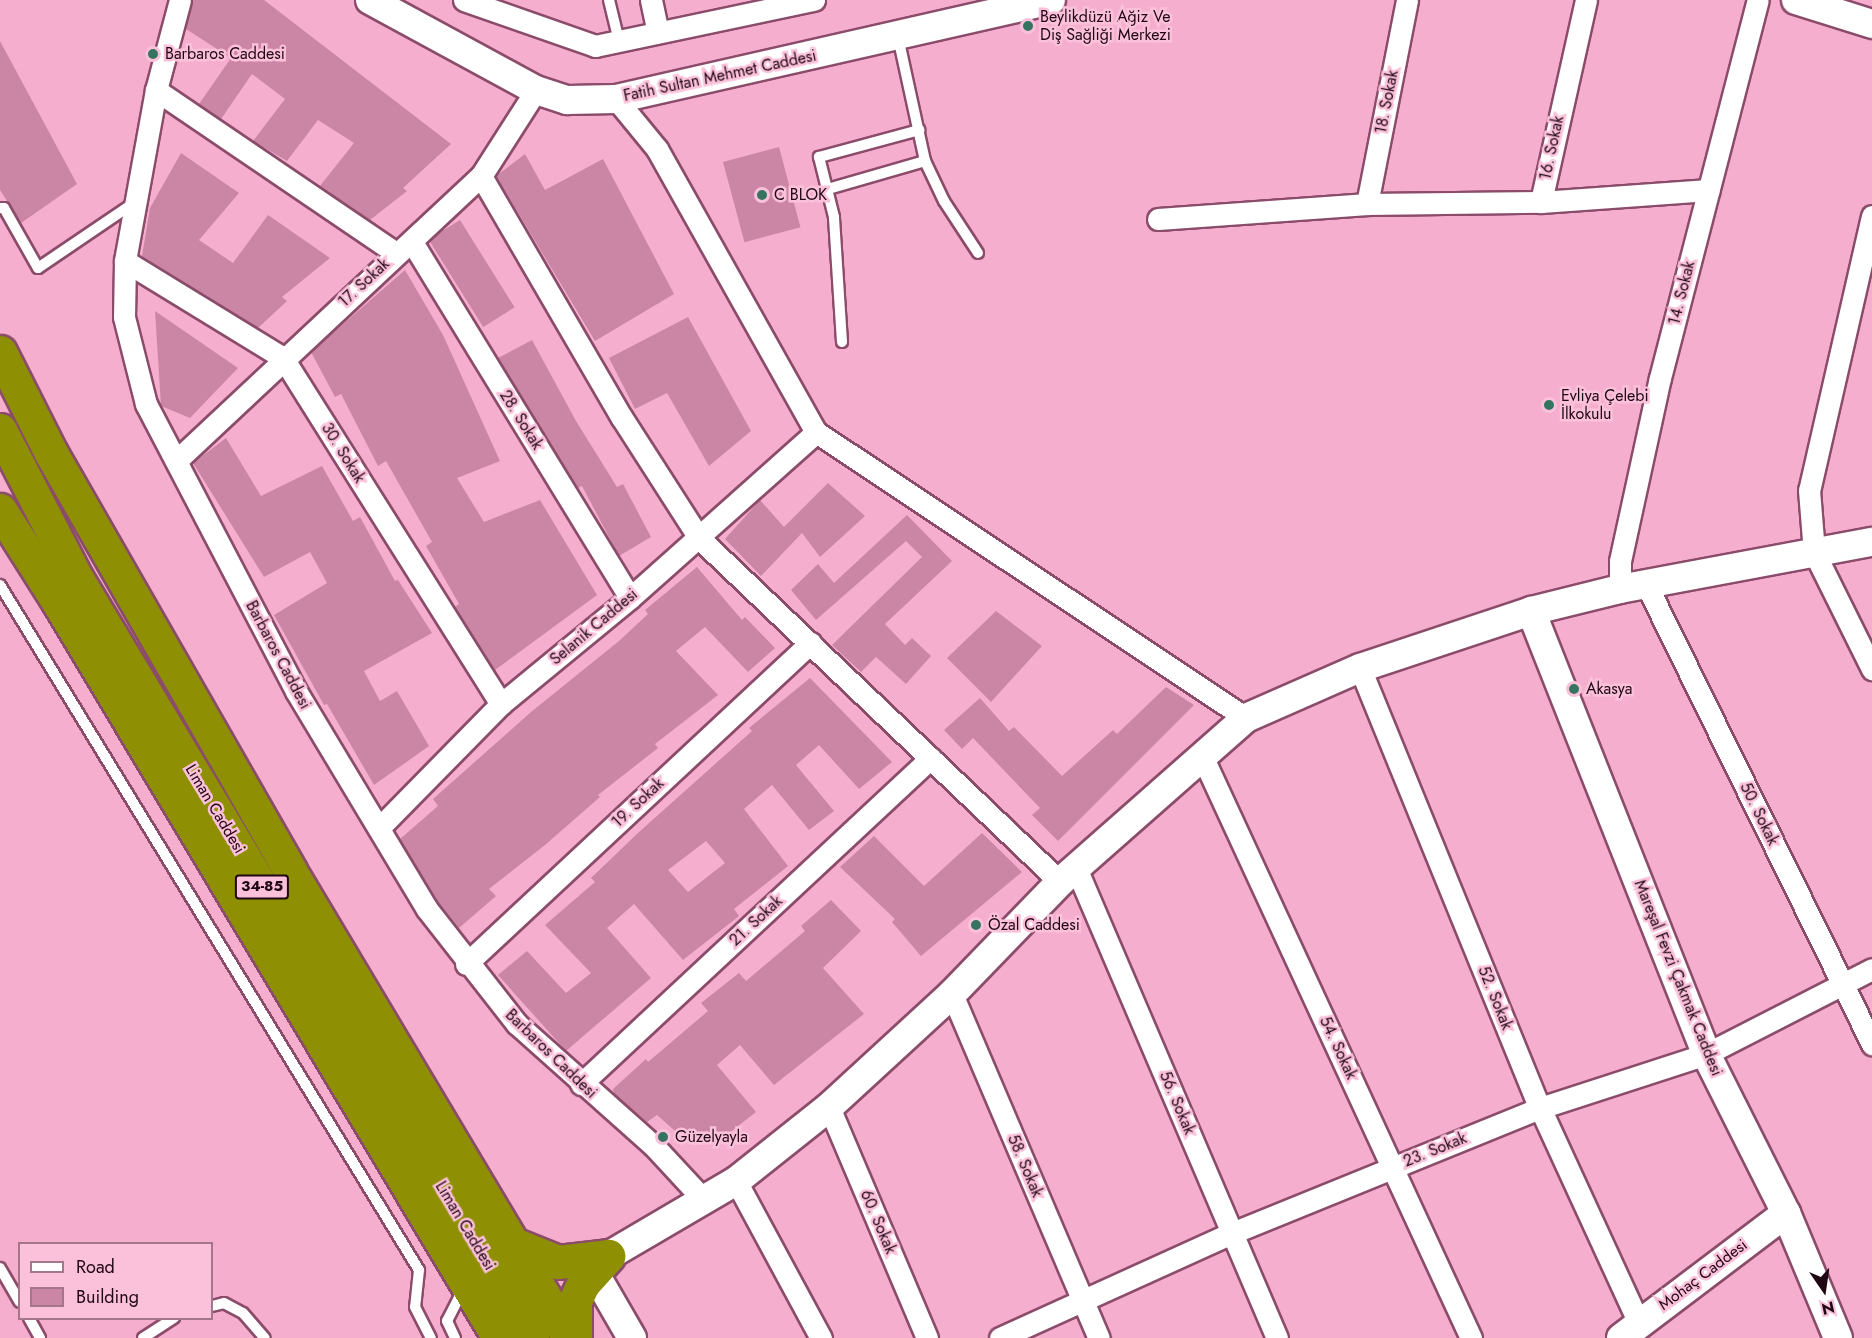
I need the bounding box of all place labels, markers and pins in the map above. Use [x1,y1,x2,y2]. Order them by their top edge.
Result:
place label: Beylikdüzü Ağiz Ve Diş Sağliği Merkezi [1040,7,1171,45]
marker: Beylikdüzü Ağiz Ve Diş Sağliği Merkezi [1021,19,1035,33]
place label: Barbaros Caddesi [165,44,285,64]
marker: Barbaros Caddesi [146,47,160,61]
place label: C BLOK [774,185,827,205]
marker: C BLOK [755,188,769,202]
place label: Evliya Çelebi İlkokulu [1561,386,1649,424]
marker: Evliya Çelebi İlkokulu [1542,398,1556,412]
place label: Akasya [1586,679,1632,699]
marker: Akasya [1567,682,1581,696]
place label: Özal Caddesi [988,915,1080,935]
marker: Özal Caddesi [969,918,983,932]
place label: Güzelyayla [675,1127,748,1147]
marker: Güzelyayla [656,1130,670,1144]

